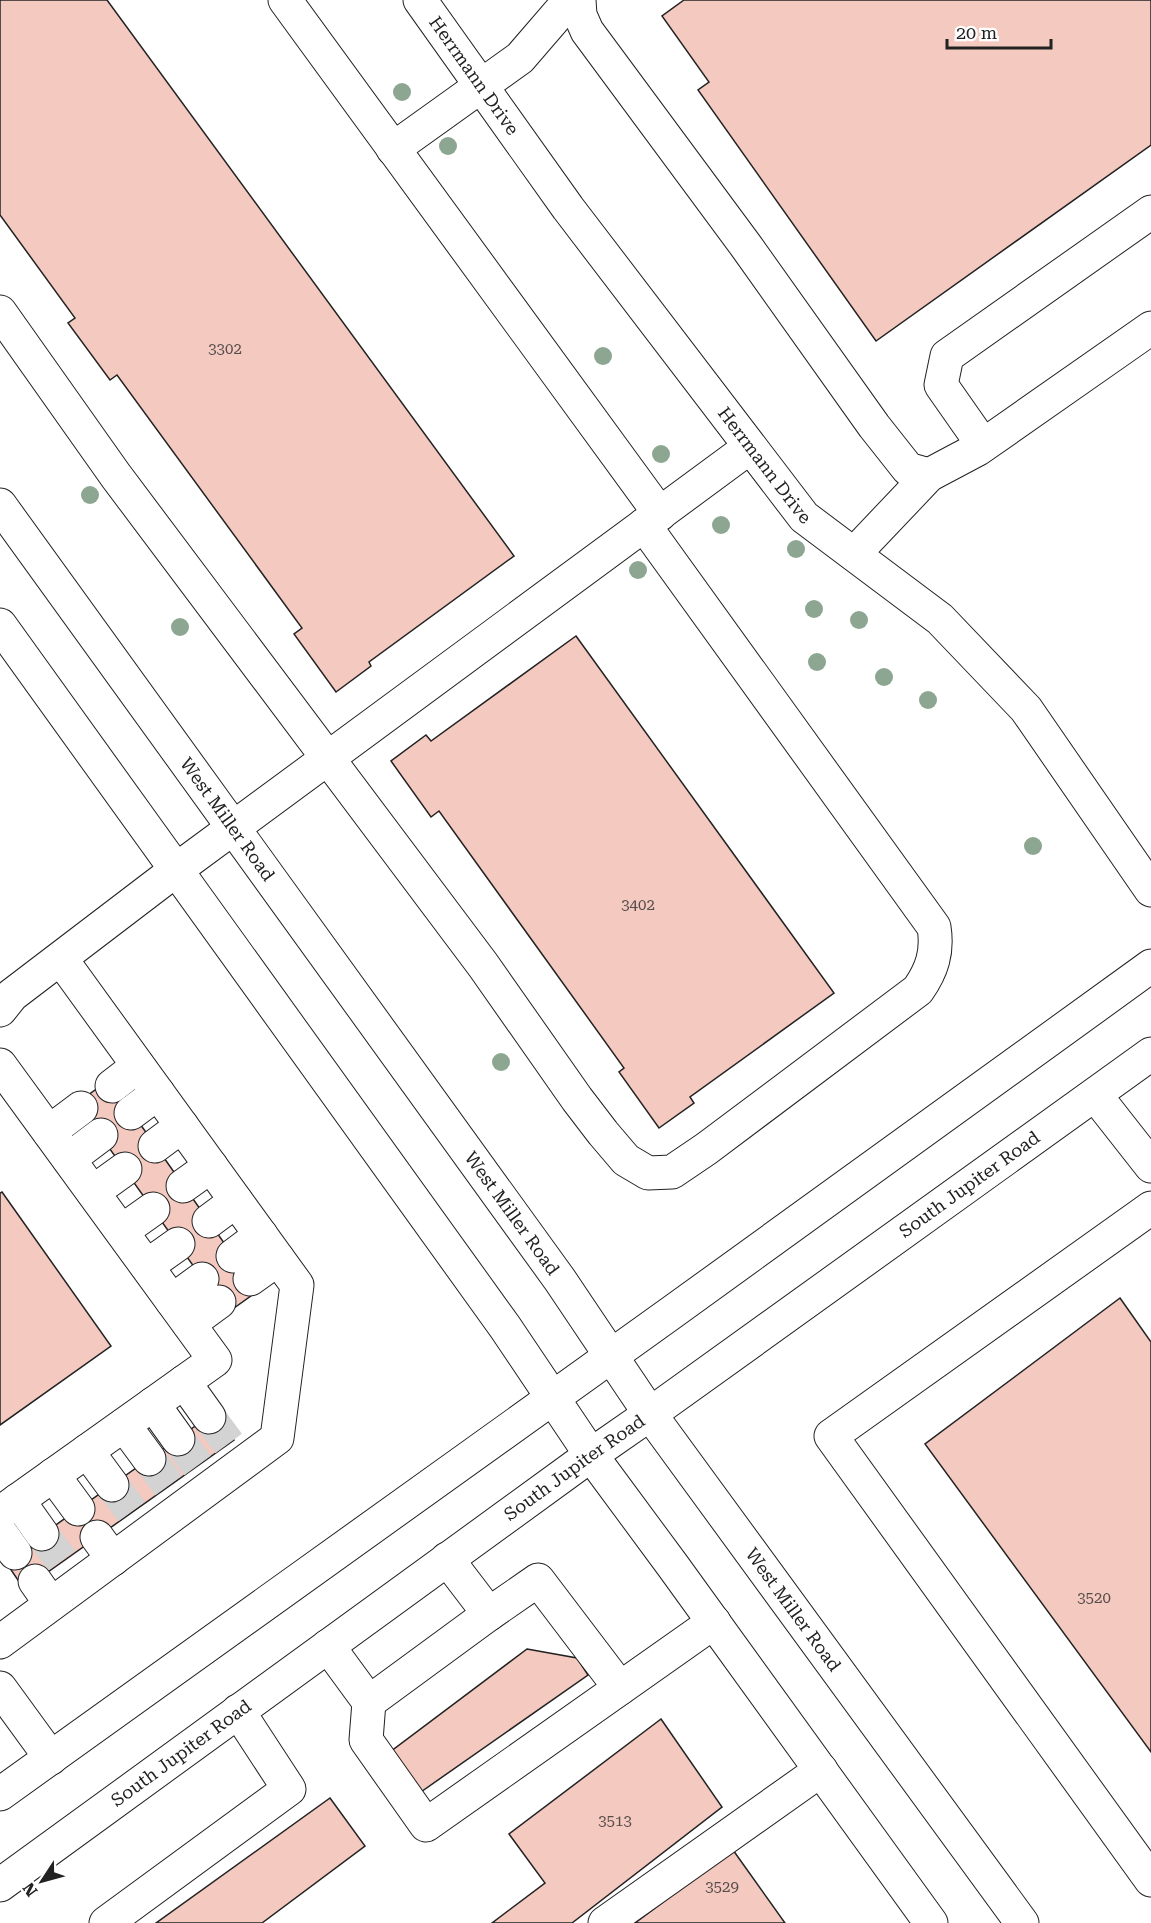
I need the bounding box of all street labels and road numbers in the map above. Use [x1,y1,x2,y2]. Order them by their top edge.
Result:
street label: Herrmann Drive [425,12,524,139]
street label: Herrmann Drive [714,403,815,528]
street label: West Miller Road [176,753,280,885]
street label: South Jupiter Road [895,1126,1044,1242]
street label: West Miller Road [461,1147,564,1279]
street label: South Jupiter Road [500,1410,649,1525]
street label: West Miller Road [741,1544,846,1675]
street label: South Jupiter Road [107,1695,255,1811]

